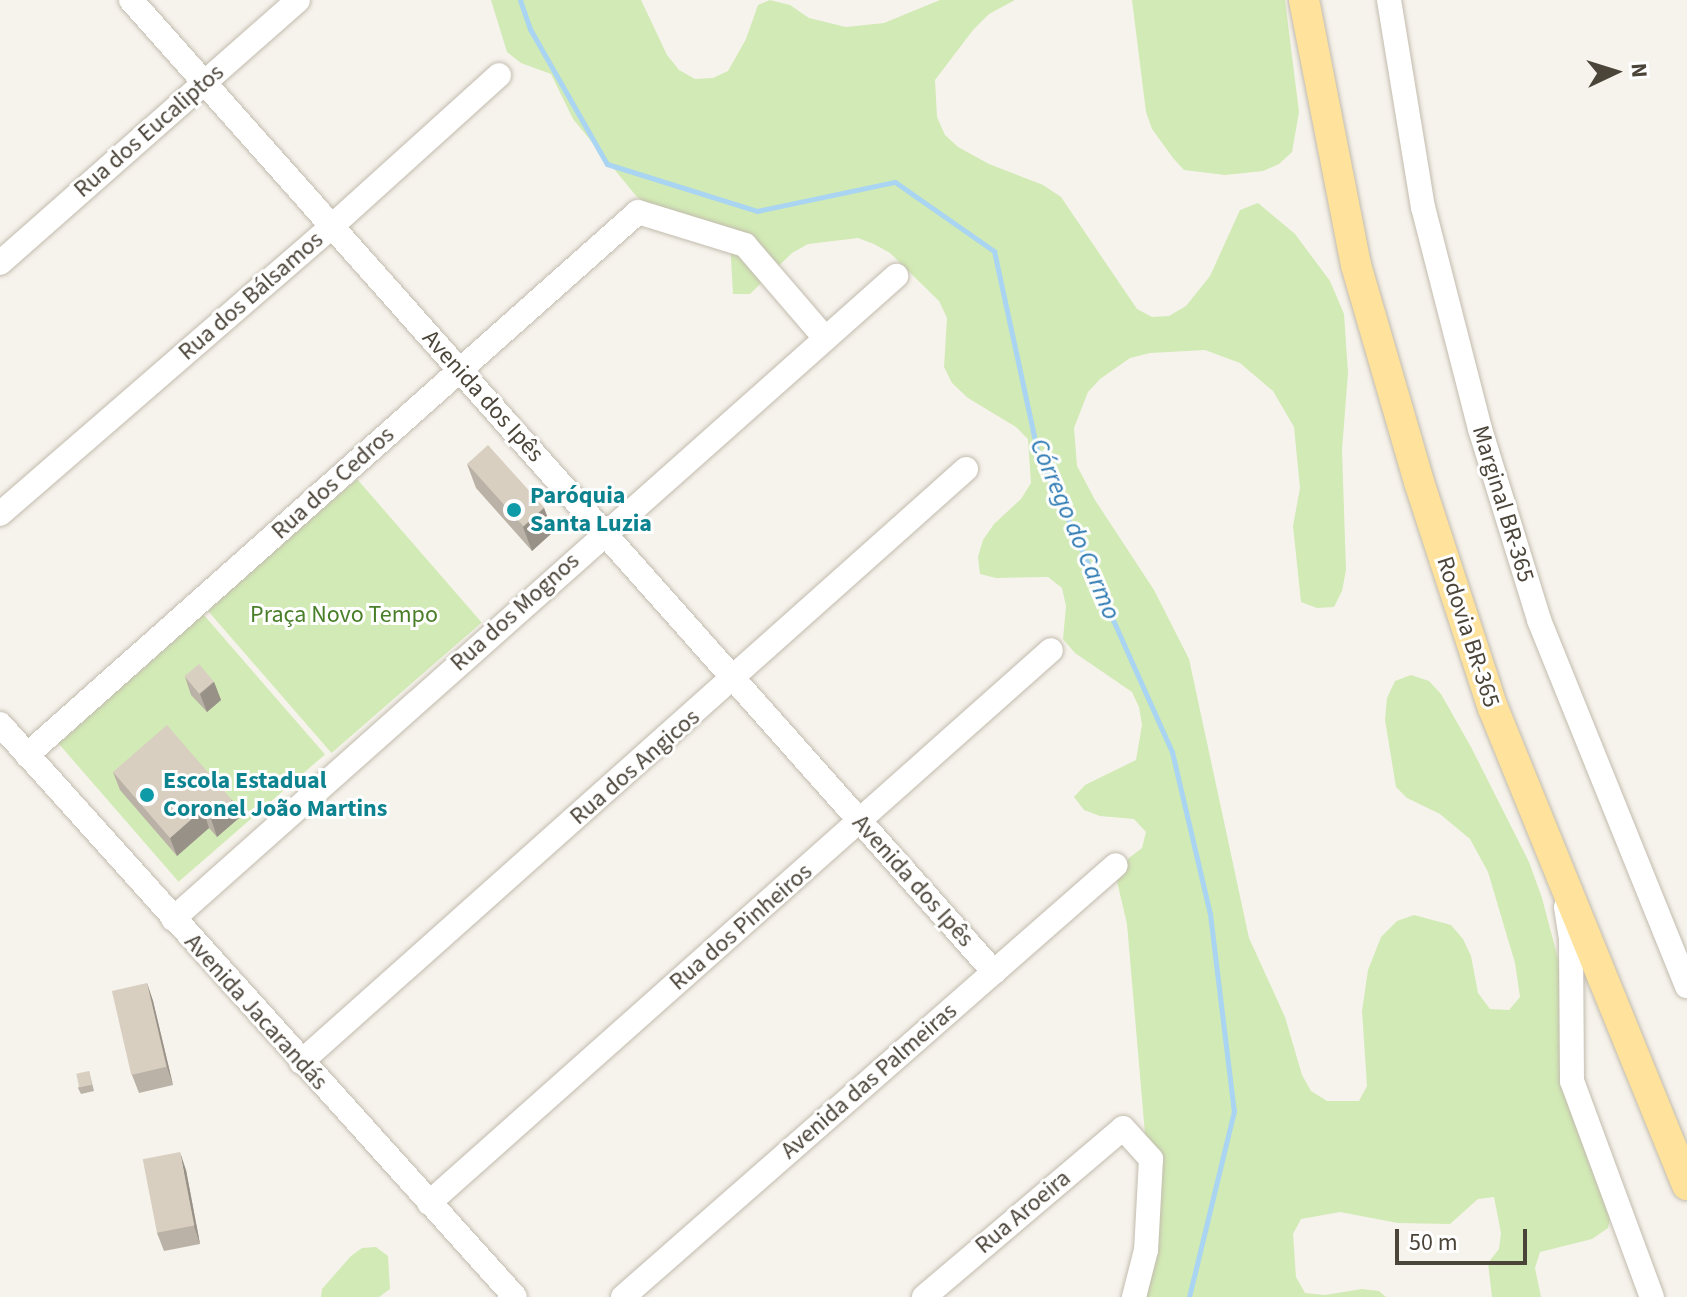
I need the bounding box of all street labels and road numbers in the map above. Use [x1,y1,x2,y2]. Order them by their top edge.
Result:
street label: Rua dos Eucaliptos [68,58,230,204]
street label: Rua dos Bálsamos [173,225,329,367]
street label: Avenida dos Ipês [416,324,550,468]
street label: Rua dos Cedros [266,421,400,545]
street label: Marginal BR-365 [1466,422,1540,586]
street label: Rua dos Mognos [445,547,585,677]
street label: Rodovia BR-365 [1430,553,1506,711]
street label: Rua dos Angicos [564,703,706,831]
street label: Avenida dos Ipês [846,809,980,953]
street label: Rua dos Pinheiros [664,857,818,997]
street label: Avenida Jacarandás [178,928,334,1096]
street label: Avenida das Palmeiras [775,997,963,1165]
street label: Rua Aroeira [970,1164,1076,1260]

